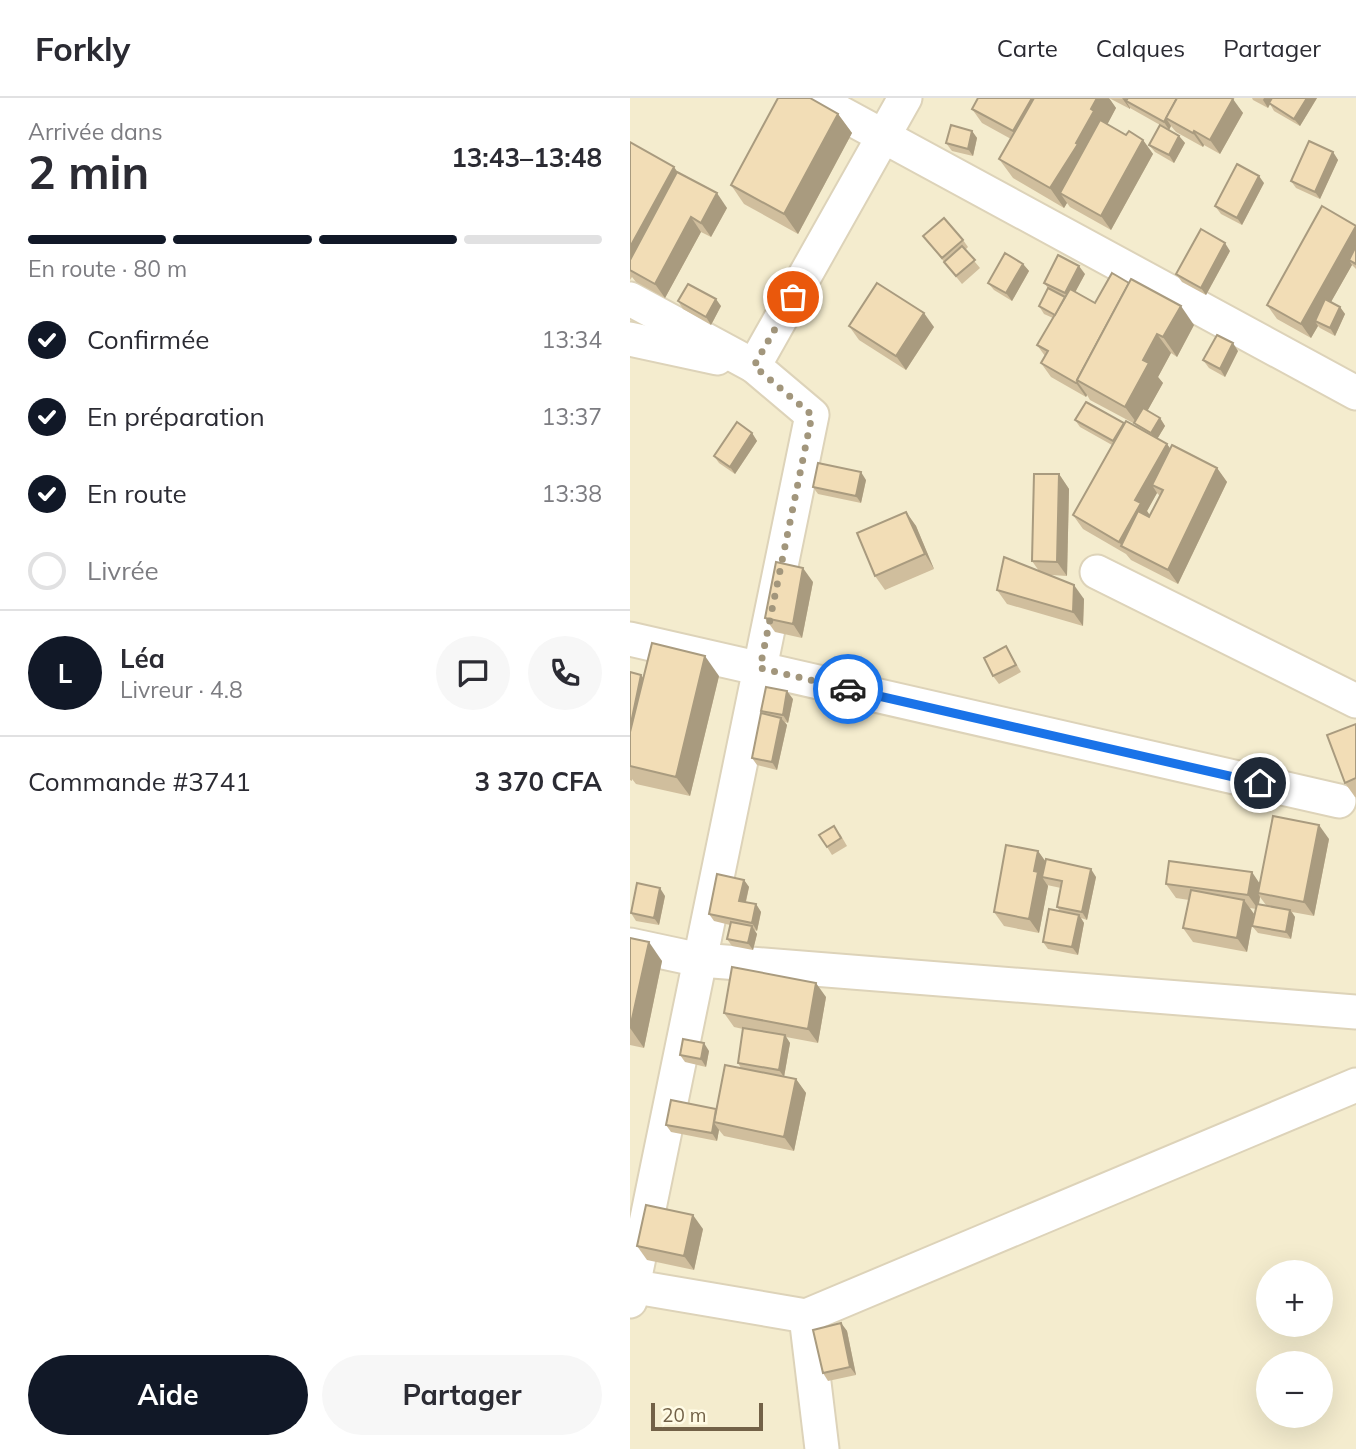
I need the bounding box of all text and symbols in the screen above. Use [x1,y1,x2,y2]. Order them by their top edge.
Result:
text: Forkly [35,28,131,69]
text: Carte [997,33,1058,63]
text: Calques [1096,33,1185,63]
text: Partager [1223,33,1321,63]
text: Arrivée dans [28,117,163,146]
text: 13:43–13:48 [451,141,602,174]
text: 2 min [28,143,149,201]
text: En route · 80 m [28,254,187,283]
pin [763,267,823,327]
icon: bag [774,278,812,316]
icon: check [28,321,66,359]
text: Confirmée [87,323,209,356]
text: 13:34 [542,325,602,354]
icon: check [28,398,66,436]
text: En préparation [87,400,265,433]
text: 13:37 [542,402,602,431]
icon: check [28,475,66,513]
text: En route [87,477,187,510]
text: 13:38 [542,479,602,508]
text: Livrée [87,554,159,587]
button: chat [436,636,510,710]
button: phone [528,636,602,710]
text: Léa [120,642,165,675]
courier [813,654,883,724]
text: L [58,657,72,690]
icon: car [829,670,867,708]
text: Livreur · 4.8 [120,675,243,704]
pin [1230,753,1290,813]
icon: home [1241,764,1279,802]
text: Commande #3741 [28,765,251,798]
text: 3 370 CFA [475,765,602,798]
map controls [1256,1260,1333,1428]
button: + [1256,1260,1333,1337]
button: − [1256,1351,1333,1428]
button: Aide [28,1355,308,1435]
button: Partager [322,1355,602,1435]
scale bar [651,1400,763,1432]
text: 20 m [662,1403,706,1427]

